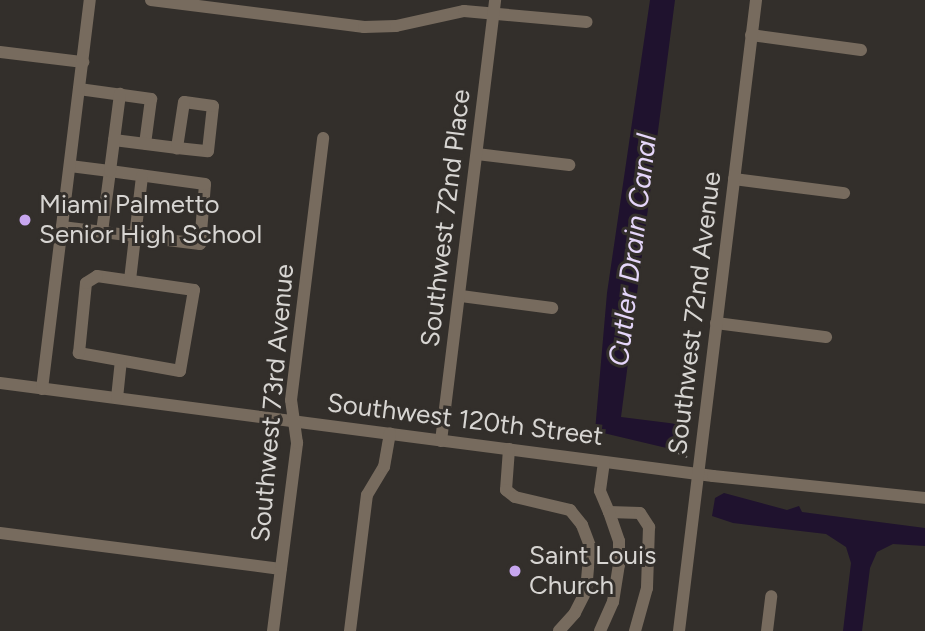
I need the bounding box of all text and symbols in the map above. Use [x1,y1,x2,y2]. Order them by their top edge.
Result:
street label: Southwest 72nd Place [415,87,477,349]
water label: Cutler Drain Canal [601,132,663,368]
street label: Southwest 72nd Avenue [662,170,728,456]
place label: Miami Palmetto Senior High School [39,189,262,250]
marker: Miami Palmetto Senior High School [17,212,33,228]
street label: Southwest 73rd Avenue [245,263,301,543]
street label: Southwest 120th Street [325,388,605,452]
place label: Saint Louis Church [529,540,656,602]
marker: Saint Louis Church [507,563,523,579]

